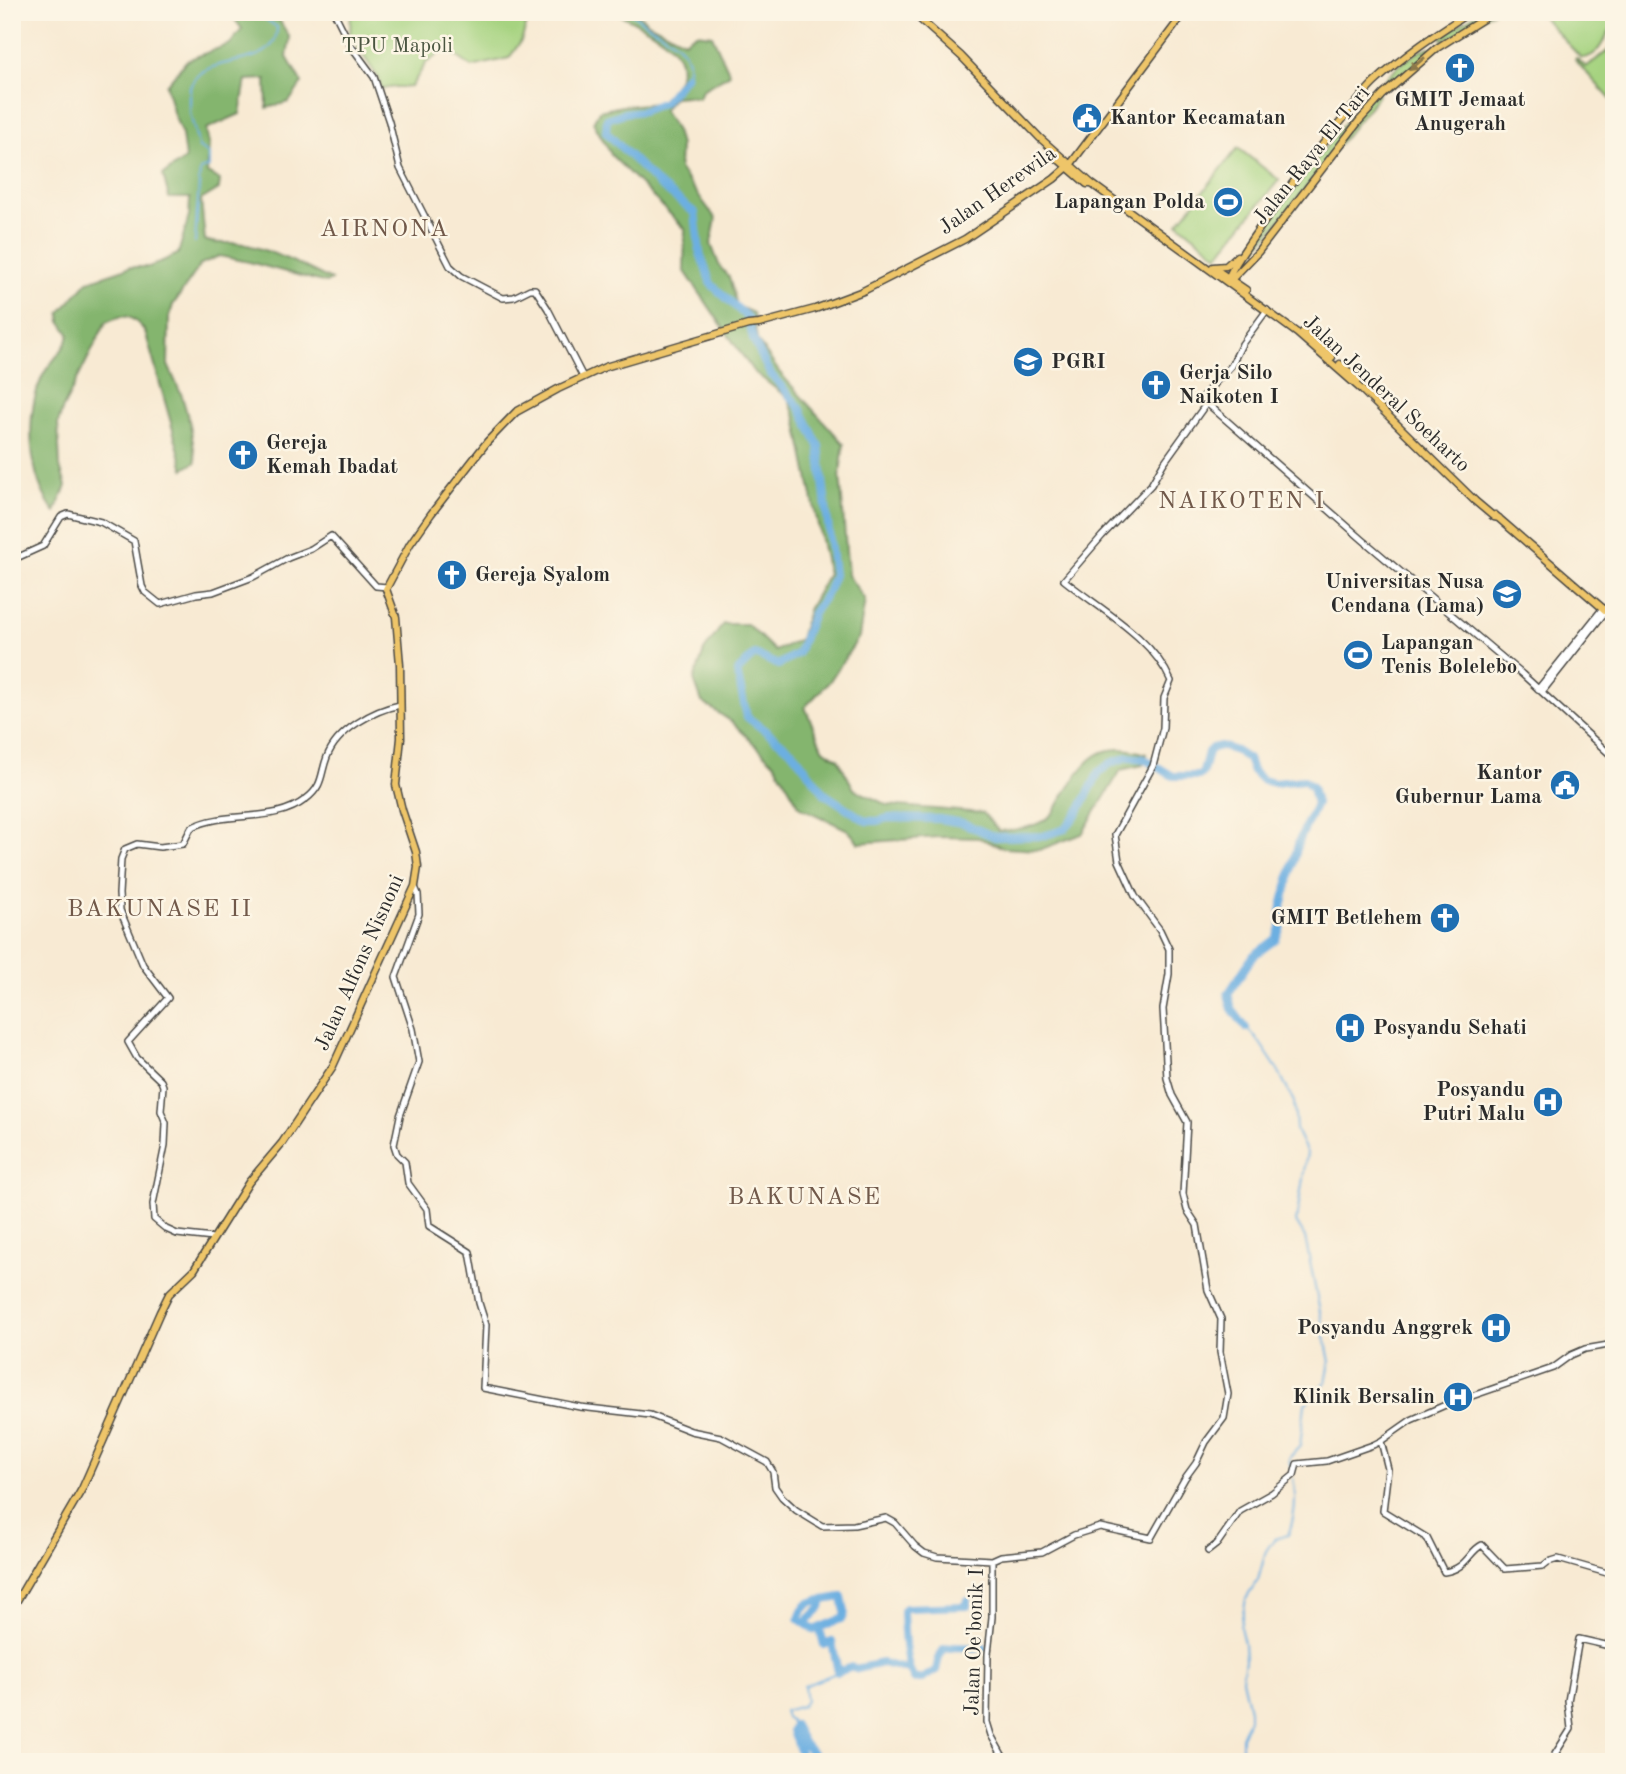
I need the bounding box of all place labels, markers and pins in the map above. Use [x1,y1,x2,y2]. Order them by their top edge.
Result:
church icon: GMIT Jemaat Anugerah [1443,51,1477,85]
place label: GMIT Jemaat Anugerah [1395,90,1526,135]
public building icon: Kantor Kecamatan [1070,101,1104,135]
place label: Kantor Kecamatan [1110,108,1286,129]
sports icon: Lapangan Polda [1211,185,1245,219]
place label: Lapangan Polda [1054,192,1205,213]
school or university icon: PGRI [1011,345,1045,379]
place label: PGRI [1051,352,1105,373]
place label: Gerja Silo Naikoten I [1179,363,1279,408]
church icon: Gerja Silo Naikoten I [1139,368,1173,402]
place label: Gereja Kemah Ibadat [266,433,398,478]
church icon: Gereja Kemah Ibadat [226,438,260,472]
church icon: Gereja Syalom [435,558,469,592]
place label: Gereja Syalom [475,565,610,586]
place label: Universitas Nusa Cendana (Lama) [1325,572,1484,617]
school or university icon: Universitas Nusa Cendana (Lama) [1490,577,1524,611]
place label: Lapangan Tenis Bolelebo [1381,633,1517,678]
sports icon: Lapangan Tenis Bolelebo [1341,638,1375,672]
place label: Kantor Gubernur Lama [1395,763,1542,808]
public building icon: Kantor Gubernur Lama [1548,768,1582,802]
church icon: GMIT Betlehem [1428,901,1462,935]
place label: GMIT Betlehem [1271,908,1422,929]
hospital icon: Posyandu Sehati [1333,1011,1367,1045]
place label: Posyandu Sehati [1373,1018,1527,1039]
place label: Posyandu Putri Malu [1422,1080,1525,1125]
hospital icon: Posyandu Putri Malu [1531,1085,1565,1119]
hospital icon: Posyandu Anggrek [1479,1311,1513,1345]
place label: Posyandu Anggrek [1297,1318,1473,1339]
hospital icon: Klinik Bersalin [1441,1380,1475,1414]
place label: Klinik Bersalin [1293,1387,1435,1408]

